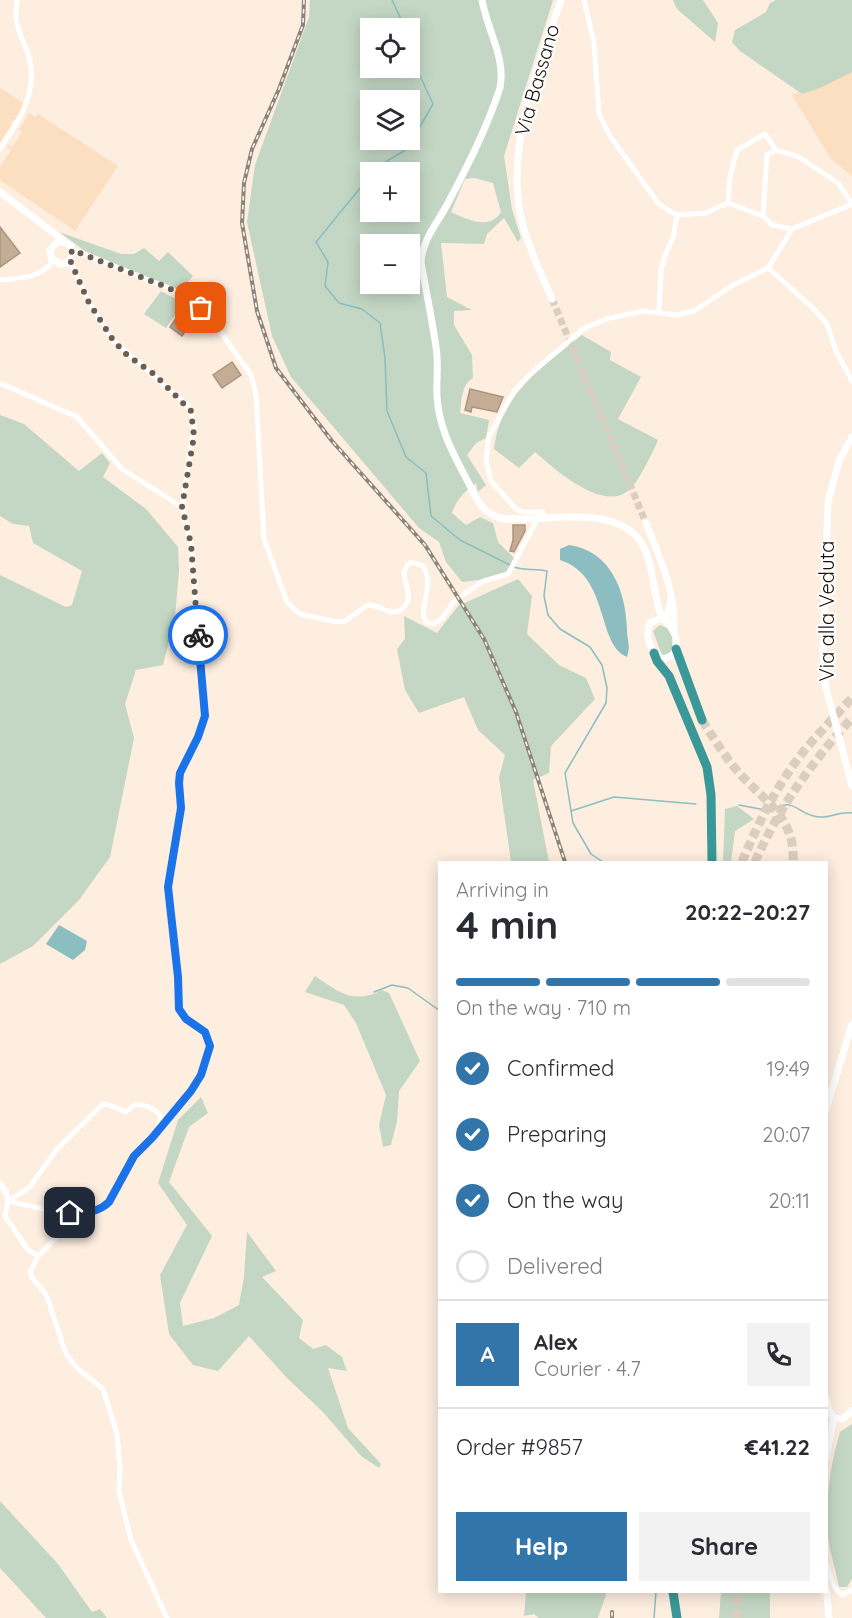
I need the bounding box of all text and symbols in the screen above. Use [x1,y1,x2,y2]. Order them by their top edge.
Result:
map controls [360,18,420,294]
button: locate [360,18,420,78]
street label: Via Bassano [509,21,564,139]
button: layers [360,90,420,150]
button: + [360,162,420,222]
button: − [360,234,420,294]
pin [175,282,226,333]
icon: bag [184,291,217,324]
street label: Via alla Veduta [814,541,839,681]
courier [168,605,228,665]
icon: bike [182,619,215,652]
text: Arriving in [456,877,549,902]
text: 20:22–20:27 [685,898,810,926]
text: 4 min [456,900,558,949]
text: On the way · 710 m [456,995,631,1020]
icon: check [456,1052,489,1085]
text: Confirmed [507,1054,614,1082]
text: 19:49 [766,1056,810,1081]
icon: check [456,1118,489,1151]
text: Preparing [507,1120,607,1148]
text: 20:07 [762,1122,810,1147]
icon: check [456,1184,489,1217]
text: On the way [507,1186,623,1214]
pin [44,1187,95,1238]
text: 20:11 [768,1188,810,1213]
icon: home [53,1196,86,1229]
text: Delivered [507,1252,603,1280]
button: phone [747,1323,810,1386]
text: Alex [534,1328,577,1356]
text: A [480,1340,495,1368]
text: Courier · 4.7 [534,1356,641,1381]
text: Order #9857 [456,1433,583,1461]
text: €41.22 [745,1433,810,1461]
button: Help [456,1512,627,1581]
button: Share [639,1512,810,1581]

